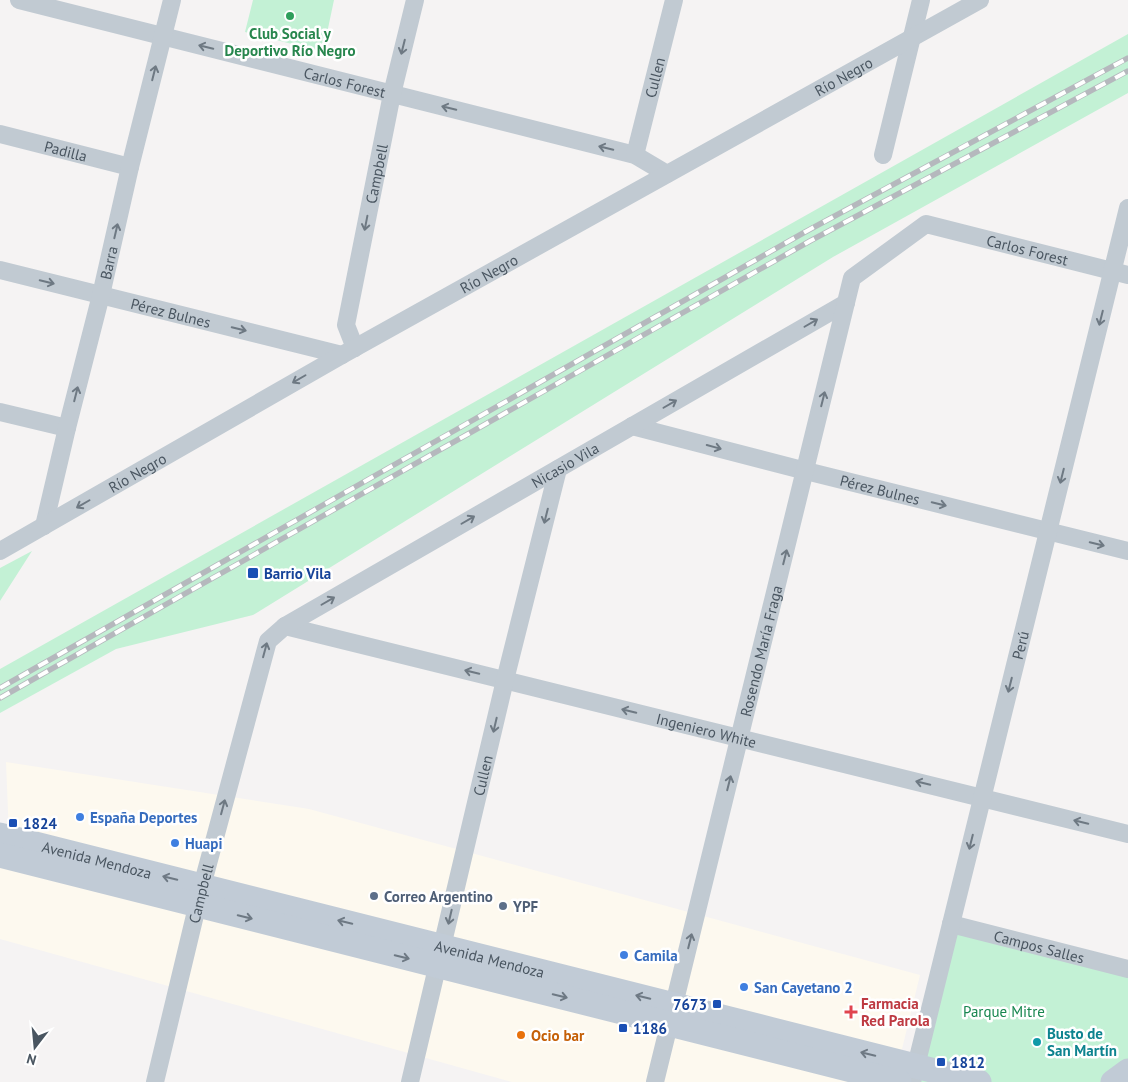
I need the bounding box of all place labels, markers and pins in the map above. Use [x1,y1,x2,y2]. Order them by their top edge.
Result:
marker: Club Social y Deportivo Río Negro [284,10,296,22]
place label: Club Social y Deportivo Río Negro [224,24,356,60]
place label: Barrio Vila [264,564,331,583]
marker: Barrio Vila [246,566,260,580]
place label: España Deportes [90,808,197,827]
marker: España Deportes [74,811,86,823]
place label: 1824 [23,814,58,833]
marker: 1824 [7,817,19,829]
place label: Huapi [185,834,222,853]
marker: Huapi [169,837,181,849]
place label: Correo Argentino [384,887,493,906]
marker: Correo Argentino [368,890,380,902]
place label: YPF [512,897,538,916]
marker: YPF [497,900,509,912]
place label: Camila [634,946,678,965]
marker: Camila [618,949,630,961]
place label: San Cayetano 2 [754,978,853,997]
marker: San Cayetano 2 [738,981,750,993]
place label: Farmacia Red Parola [861,994,930,1030]
place label: 7673 [673,995,707,1014]
marker: 7673 [711,998,723,1010]
marker: Farmacia Red Parola [845,1006,857,1018]
place label: 1186 [633,1019,667,1038]
marker: 1186 [617,1022,629,1034]
place label: Busto de San Martín [1047,1024,1117,1060]
place label: Ocio bar [531,1026,585,1045]
marker: Ocio bar [515,1029,527,1041]
marker: Busto de San Martín [1031,1036,1043,1048]
place label: 1812 [951,1053,985,1072]
marker: 1812 [935,1056,947,1068]

